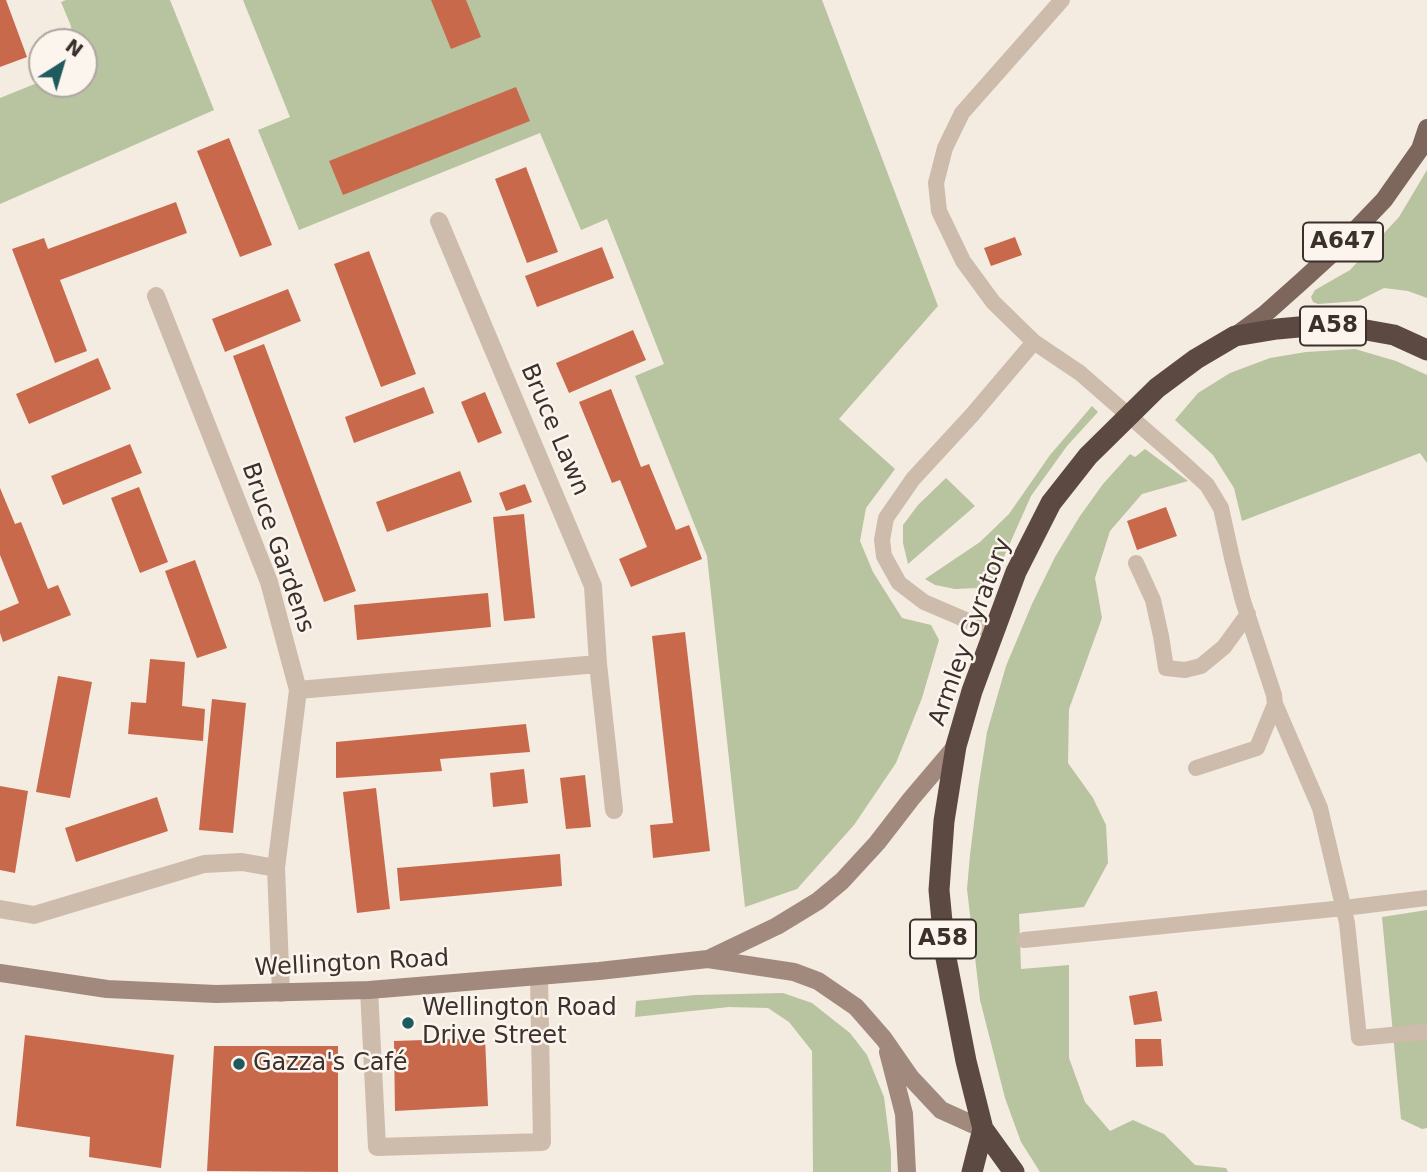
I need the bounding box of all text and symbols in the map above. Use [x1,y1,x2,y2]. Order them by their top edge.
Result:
north arrow [28,28,98,98]
text: N [61,34,87,61]
road number: A647 [1303,222,1383,262]
road number: A58 [1300,306,1366,346]
street label: Bruce Lawn [513,360,595,500]
street label: Bruce Gardens [234,459,320,637]
street label: Armley Gyratory [924,534,1018,730]
road number: A58 [910,920,976,958]
street label: Wellington Road [254,945,450,983]
place label: Wellington Road Drive Street [422,995,617,1051]
marker: Wellington Road Drive Street [400,1015,416,1031]
place label: Gazza's Café [253,1050,408,1078]
marker: Gazza's Café [231,1056,247,1072]

